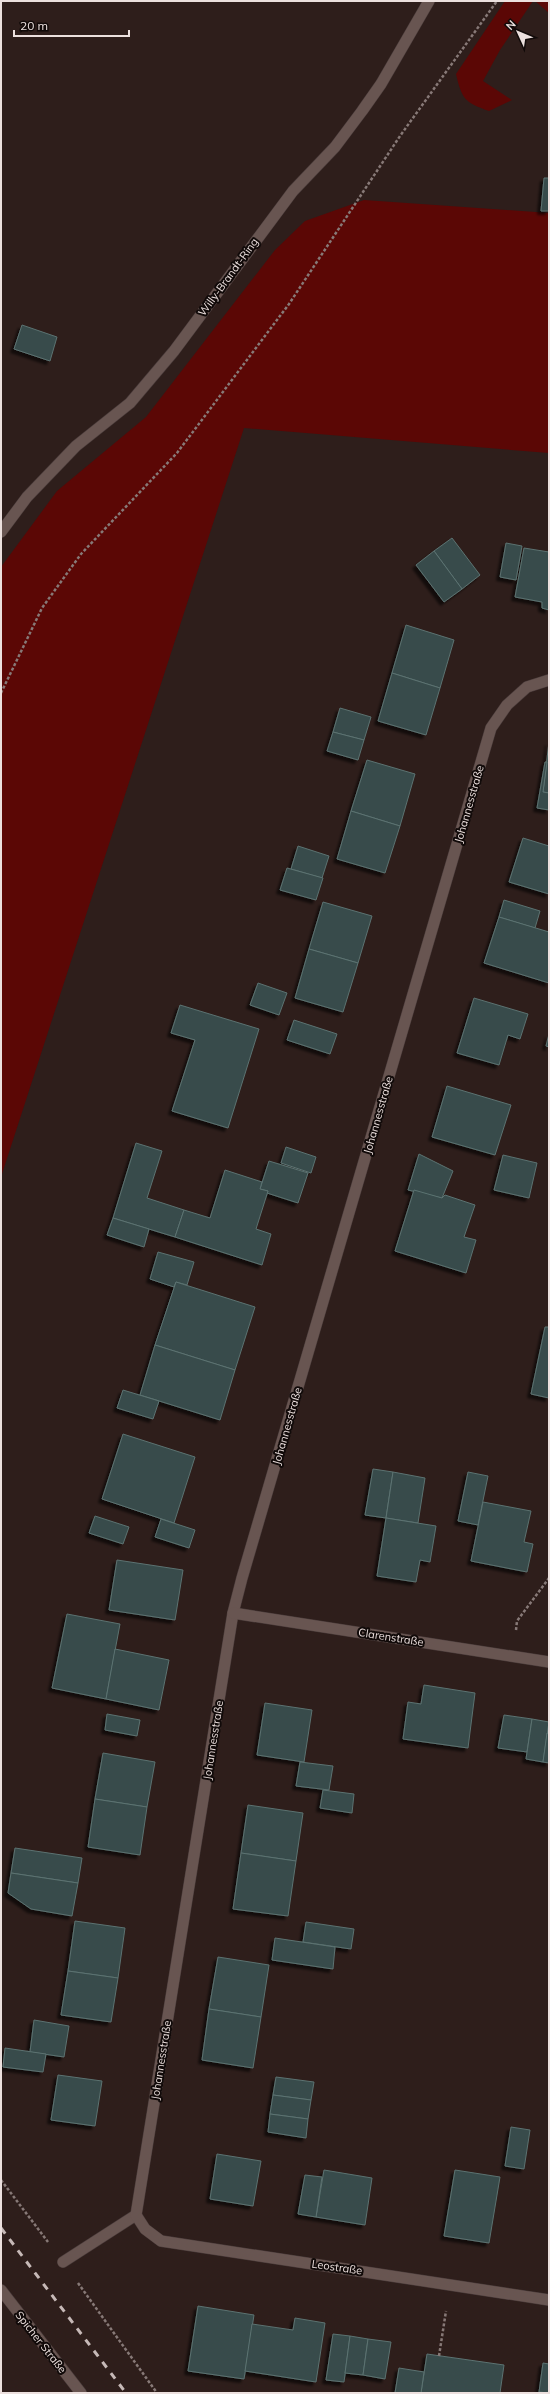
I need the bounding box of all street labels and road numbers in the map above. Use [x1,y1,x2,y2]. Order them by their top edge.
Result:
street label: Willy-Brandt-Ring [195,235,261,319]
street label: Johannesstraße [451,764,487,844]
street label: Johannesstraße [360,1075,396,1155]
street label: Johannesstraße [269,1386,305,1466]
street label: Clarenstraße [357,1625,425,1649]
street label: Johannesstraße [200,1699,226,1781]
street label: Johannesstraße [148,2019,174,2101]
street label: Leostraße [311,2257,363,2277]
street label: Spicher Straße [12,2308,70,2376]

